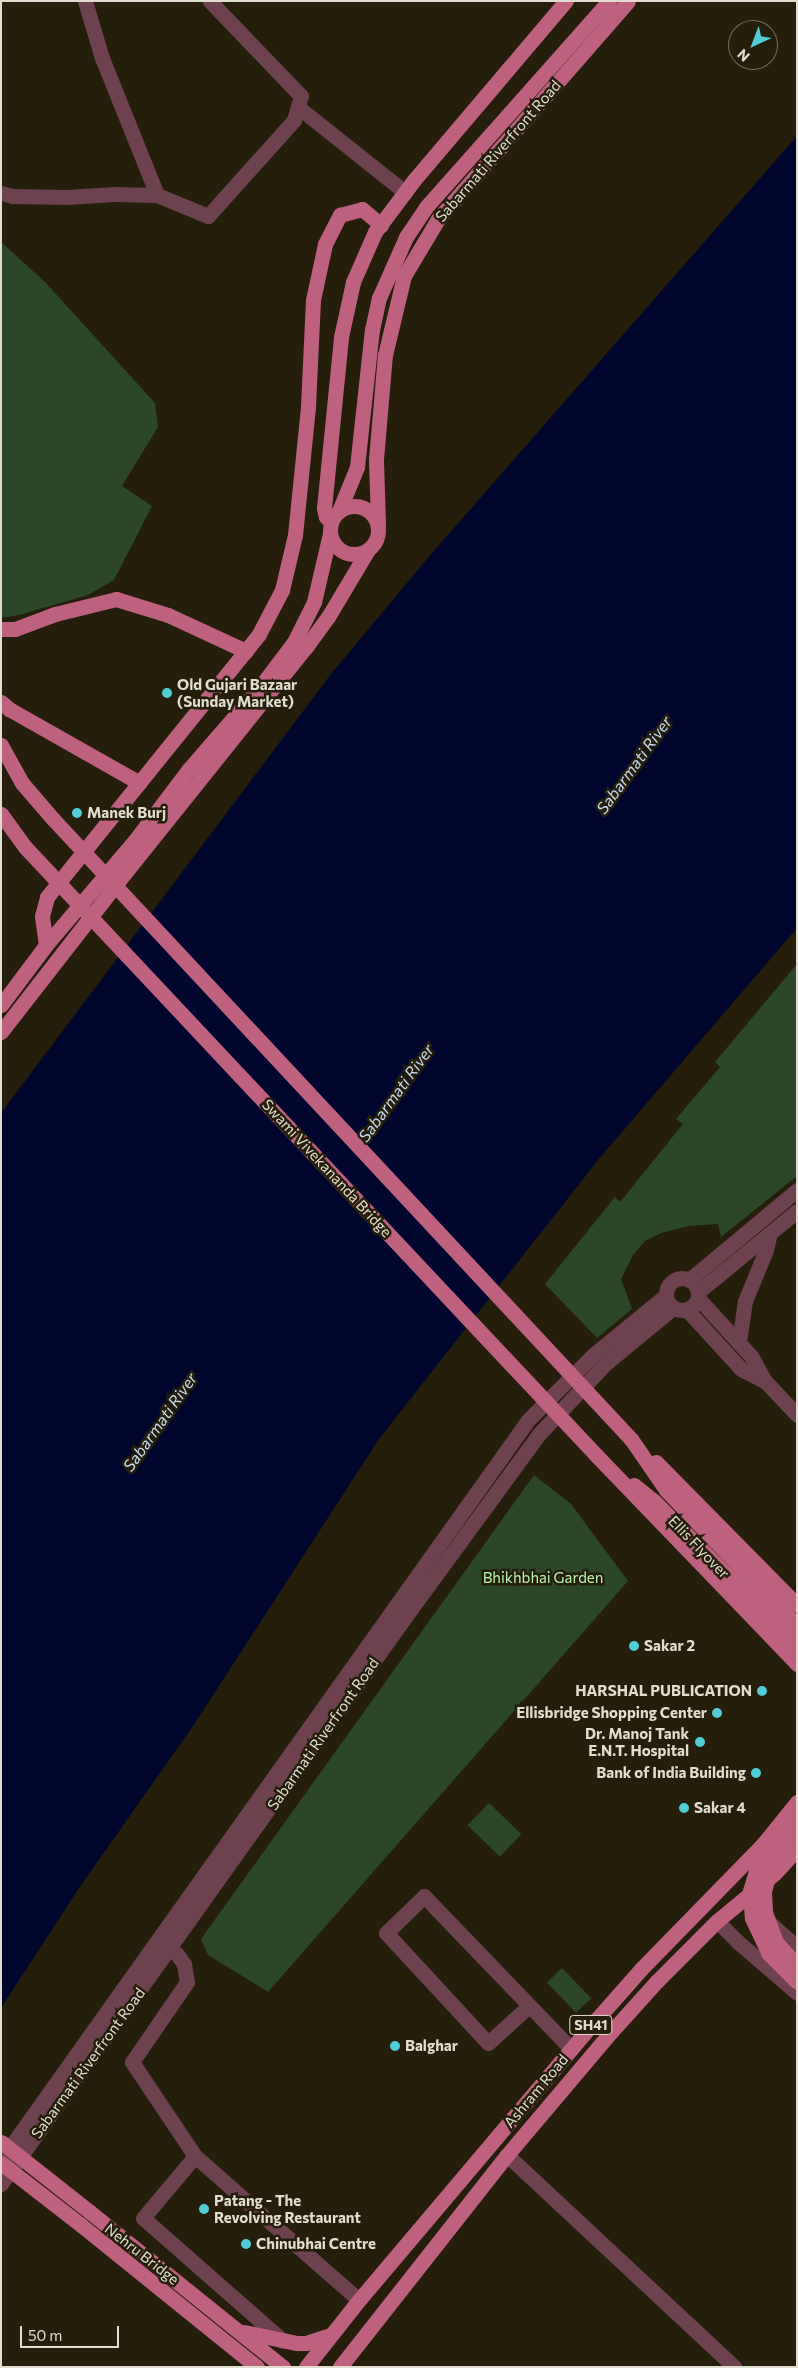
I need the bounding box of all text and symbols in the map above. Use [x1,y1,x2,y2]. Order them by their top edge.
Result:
north arrow [728,20,778,70]
text: N [733,46,753,65]
street label: Sabarmati Riverfront Road [432,77,564,225]
place label: Old Gujari Bazaar (Sunday Market) [177,675,297,710]
marker: Old Gujari Bazaar (Sunday Market) [161,687,173,699]
water label: Sabarmati River [592,713,676,817]
place label: Manek Burj [87,804,166,822]
marker: Manek Burj [71,807,83,819]
water label: Sabarmati River [354,1041,438,1145]
street label: Swami Vivekananda Bridge [258,1095,396,1241]
water label: Sabarmati River [119,1369,201,1475]
street label: Ellis Flyover [665,1512,733,1582]
park label: Bhikhbhai Garden [483,1569,603,1587]
place label: Sakar 2 [644,1637,695,1655]
marker: Sakar 2 [628,1640,640,1652]
street label: Sabarmati Riverfront Road [264,1654,382,1814]
place label: HARSHAL PUBLICATION [575,1682,752,1700]
marker: HARSHAL PUBLICATION [756,1685,768,1697]
place label: Ellisbridge Shopping Center [516,1704,707,1722]
marker: Ellisbridge Shopping Center [711,1707,723,1719]
place label: Dr. Manoj Tank E.N.T. Hospital [585,1724,689,1759]
marker: Dr. Manoj Tank E.N.T. Hospital [693,1735,707,1749]
place label: Bank of India Building [596,1764,746,1782]
marker: Bank of India Building [750,1767,762,1779]
place label: Sakar 4 [694,1799,746,1817]
marker: Sakar 4 [678,1802,690,1814]
street label: Sabarmati Riverfront Road [27,1984,149,2142]
road number: SH41 [568,2014,614,2036]
place label: Balghar [405,2037,458,2055]
marker: Balghar [389,2040,401,2052]
street label: Ashram Road [500,2051,572,2131]
place label: Patang - The Revolving Restaurant [214,2191,361,2226]
marker: Patang - The Revolving Restaurant [198,2203,210,2215]
street label: Nehru Bridge [101,2219,183,2289]
place label: Chinubhai Centre [256,2235,376,2253]
marker: Chinubhai Centre [240,2238,252,2250]
scale bar [22,2316,121,2348]
text: 50 m [28,2326,62,2344]

